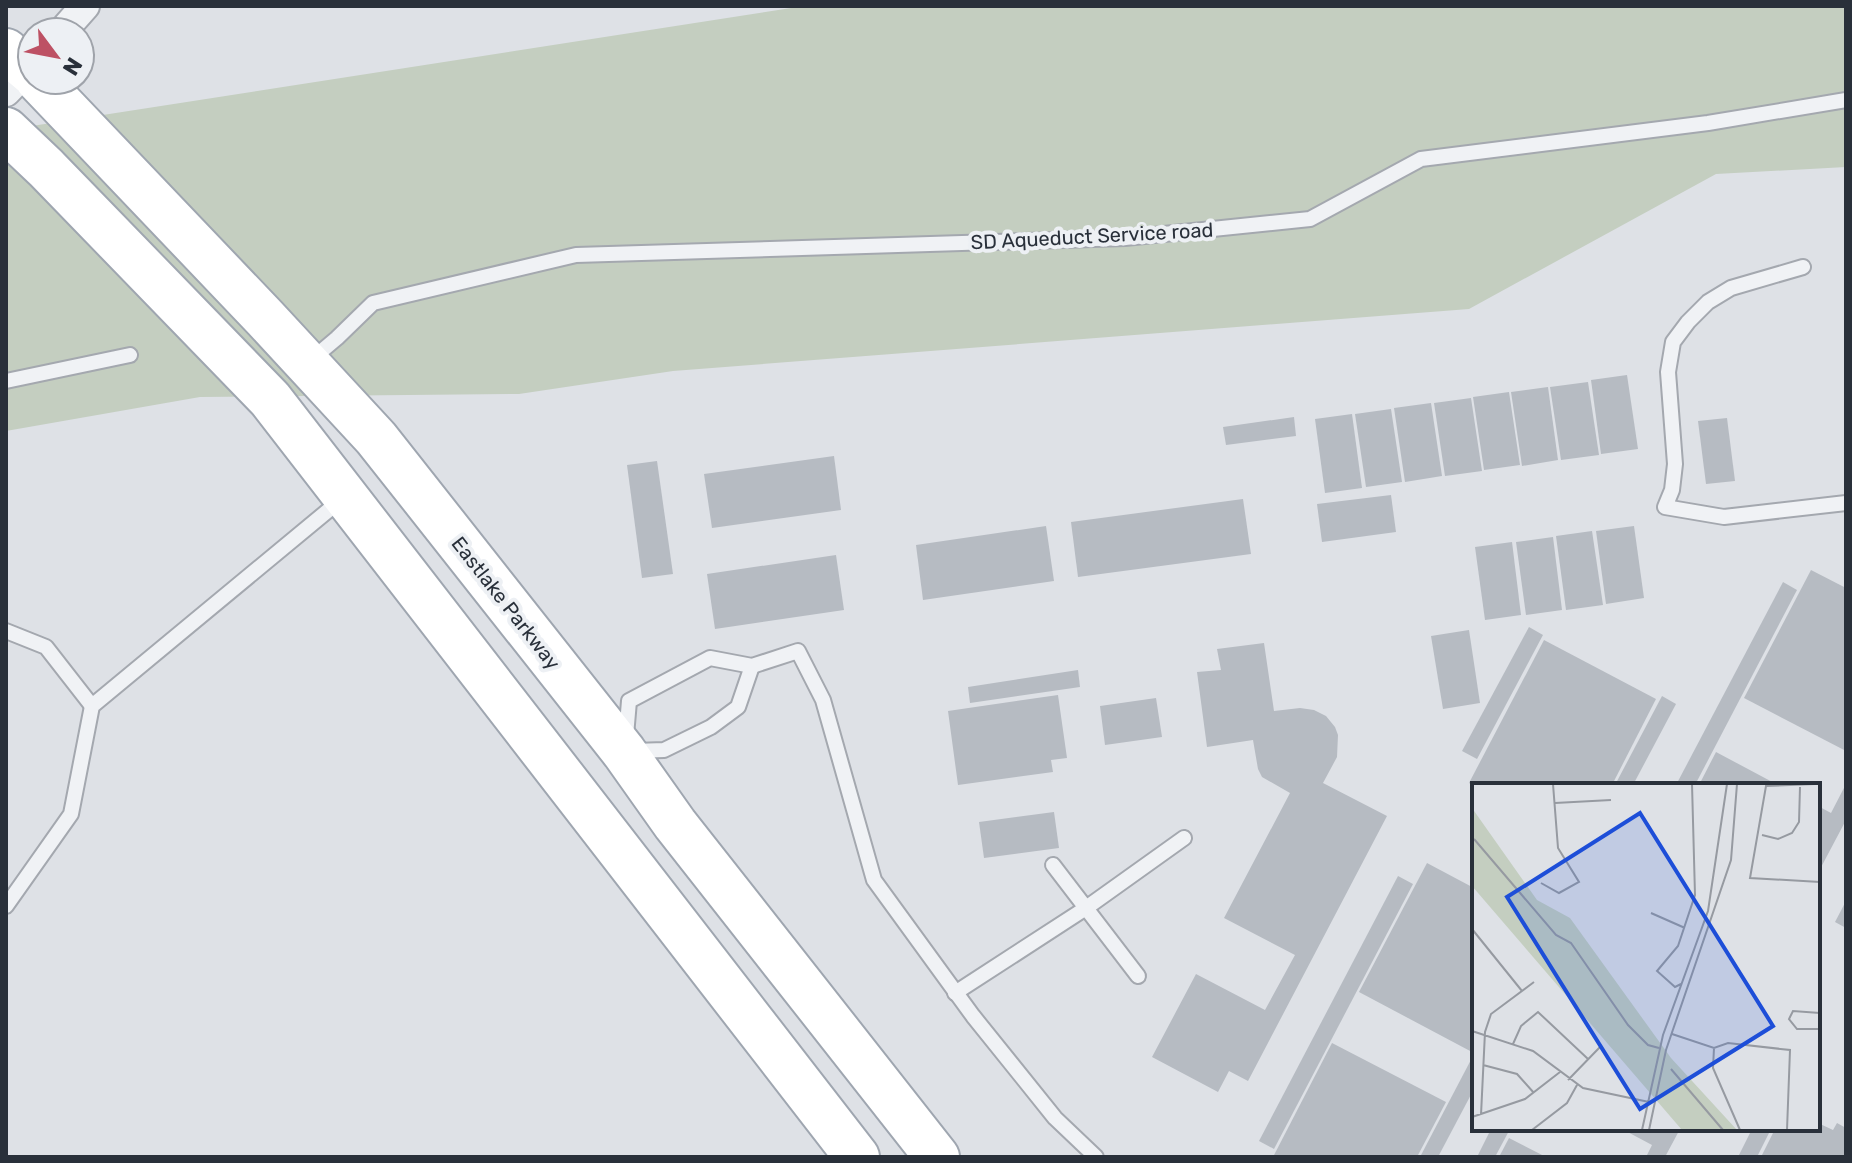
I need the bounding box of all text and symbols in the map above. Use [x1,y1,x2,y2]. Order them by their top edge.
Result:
north arrow [16,16,96,96]
text: N [57,52,88,80]
street label: SD Aqueduct Service road [970,218,1214,254]
street label: Eastlake Parkway [447,532,565,674]
inset map [1472,783,1820,1131]

